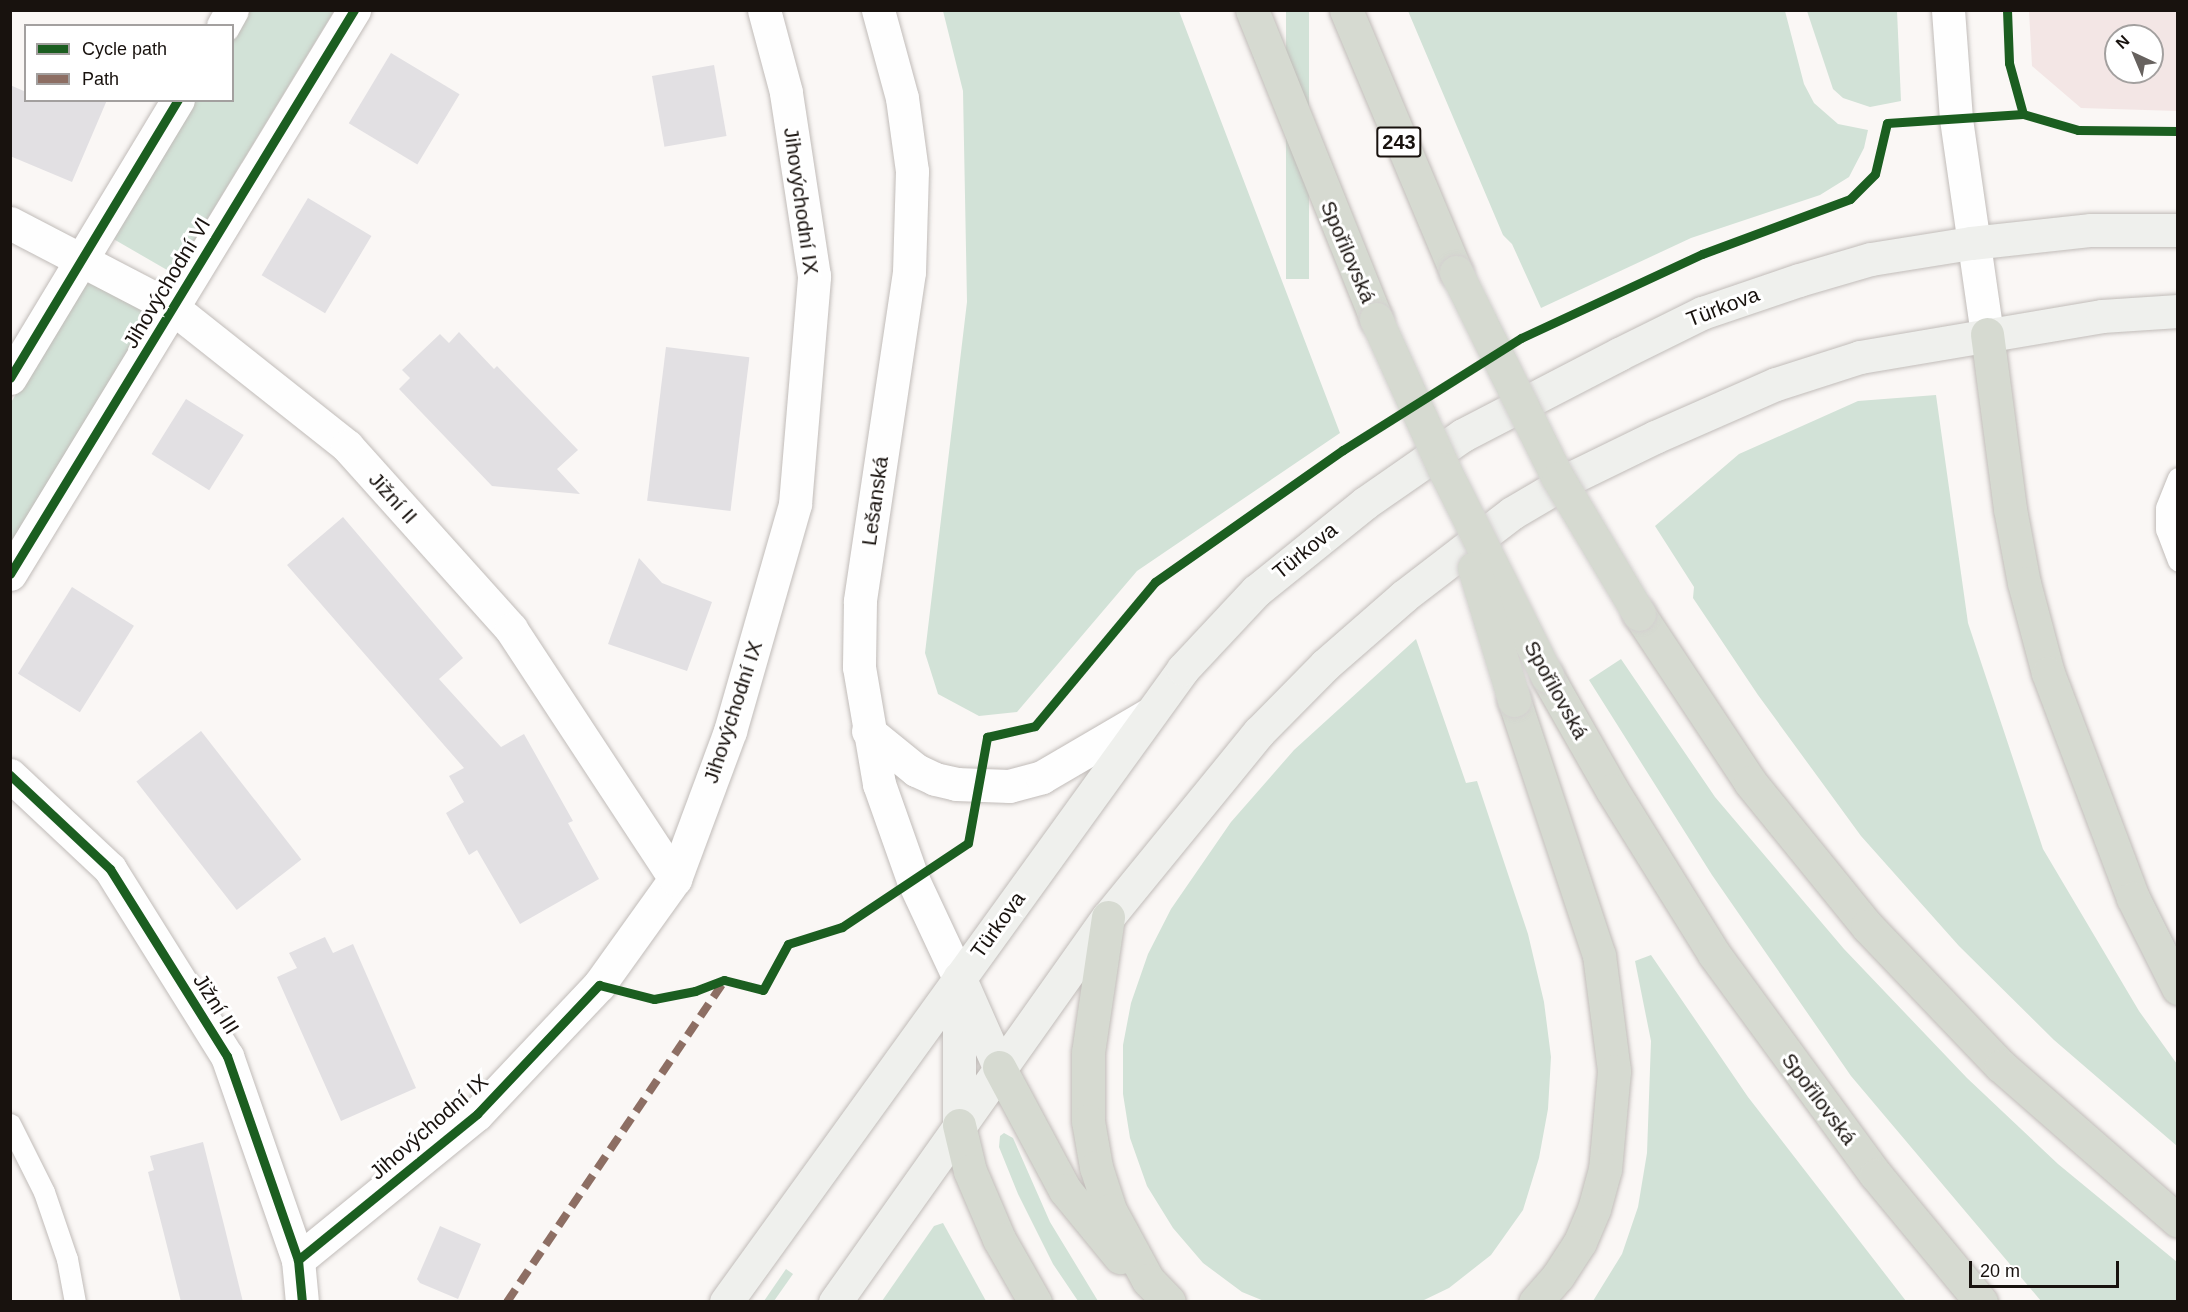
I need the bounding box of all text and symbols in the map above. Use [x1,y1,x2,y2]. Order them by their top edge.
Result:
legend [24,24,234,102]
north arrow [2104,24,2164,84]
text: N [2112,32,2133,52]
text: Cycle path [82,39,167,59]
text: Path [82,69,119,89]
road number: 243 [1375,125,1423,159]
street label: Jihovýchodní IX [778,126,824,276]
street label: Spořilovská [1315,197,1381,307]
street label: Jihovýchodní VI [118,213,216,353]
street label: Türkova [1683,282,1763,332]
street label: Lešanská [856,455,894,547]
street label: Jižní II [363,467,423,529]
street label: Türkova [1268,517,1342,585]
street label: Spořilovská [1519,636,1593,744]
street label: Jihovýchodní IX [698,638,768,786]
street label: Türkova [966,887,1030,963]
street label: Jižní III [188,969,244,1039]
street label: Spořilovská [1776,1048,1862,1150]
street label: Jihovýchodní IX [365,1069,493,1185]
scale bar [1972,1249,2122,1287]
text: 20 m [1980,1261,2020,1281]

